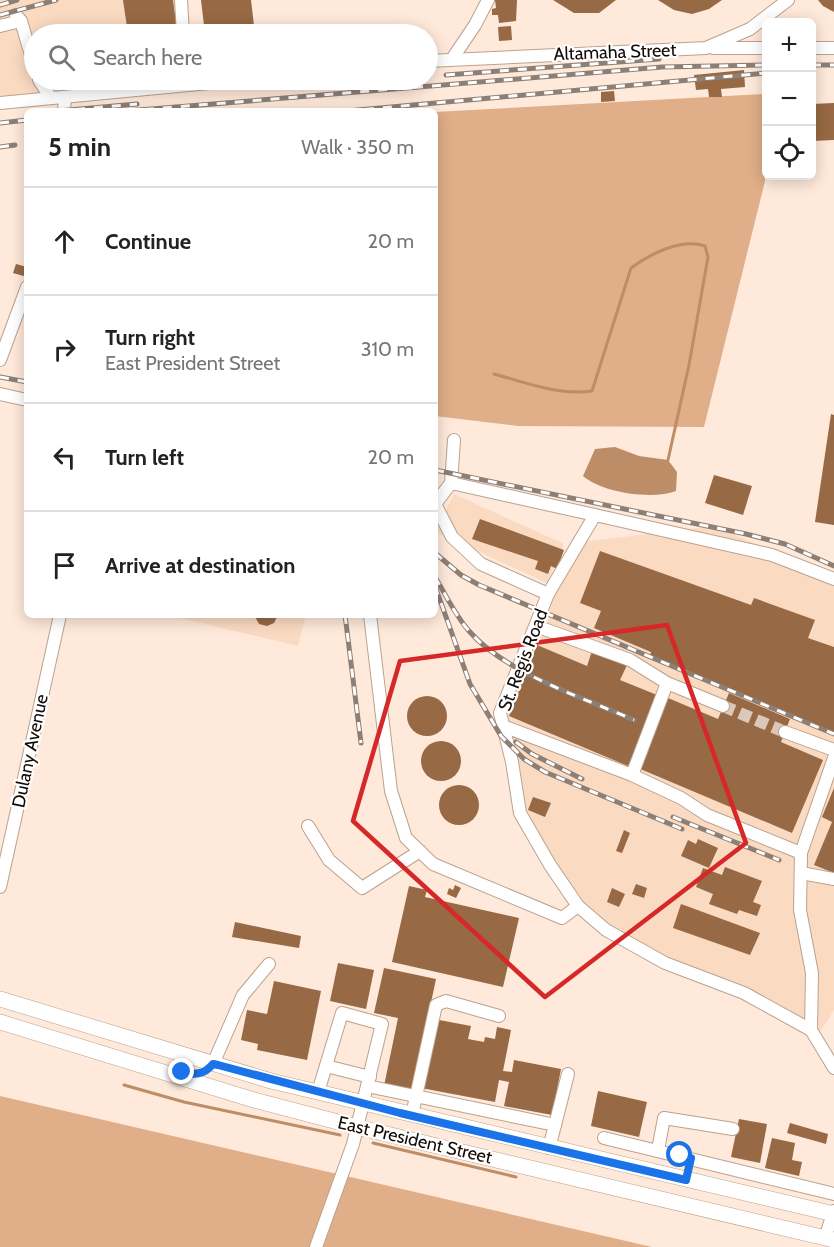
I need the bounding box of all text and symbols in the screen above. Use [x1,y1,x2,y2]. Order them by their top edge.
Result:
map controls [762,18,816,180]
button: + [762,18,816,72]
search box [24,24,438,90]
street label: Altamaha Street [553,39,677,65]
icon: search [45,41,78,74]
text: Search here [93,44,202,71]
button: − [762,72,816,126]
button: locate [762,126,816,180]
text: 5 min [48,131,111,163]
text: Walk · 350 m [301,135,414,159]
icon: ahead [48,225,81,258]
text: Continue [105,228,191,255]
text: 20 m [368,229,414,253]
text: Turn right [105,324,195,351]
icon: right [48,333,81,366]
text: 310 m [361,337,414,361]
text: East President Street [105,351,280,375]
icon: left [48,441,81,474]
text: Turn left [105,444,184,471]
text: 20 m [368,445,414,469]
icon: arrive [48,549,81,582]
text: Arrive at destination [105,552,295,579]
street label: St. Regis Road [493,606,553,714]
street label: Dulany Avenue [7,692,53,810]
route end [168,1058,194,1084]
street label: East President Street [336,1112,494,1168]
route start [666,1141,692,1167]

